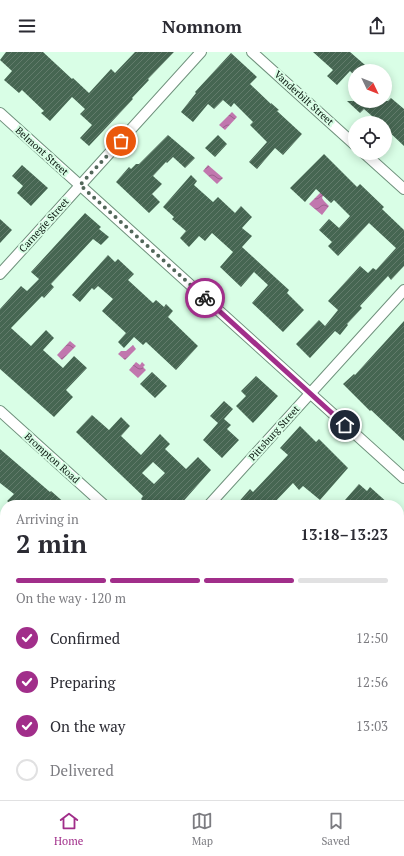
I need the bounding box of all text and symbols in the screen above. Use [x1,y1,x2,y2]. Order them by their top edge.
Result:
text: Nomnom [162,14,242,38]
icon: menu [16,15,38,37]
icon: share [366,15,388,37]
north arrow [348,64,392,108]
map controls [348,64,392,160]
street label: Vanderbilt Street [272,68,337,128]
button: locate [348,116,392,160]
street label: Belmont Street [13,124,71,178]
pin [104,124,138,158]
icon: bag [110,130,132,152]
street label: Carnegie Street [16,195,72,255]
courier [185,278,225,318]
icon: bike [194,287,216,309]
street label: Pittsburg Street [246,402,302,463]
pin [328,408,362,442]
icon: home [334,414,356,436]
street label: Brompton Road [22,430,83,486]
text: Arriving in [16,510,79,528]
text: 13:18–13:23 [301,524,388,544]
text: 2 min [16,526,87,560]
text: On the way · 120 m [16,589,126,607]
icon: check [16,627,38,649]
text: Confirmed [50,628,120,648]
text: 12:50 [356,629,388,647]
icon: check [16,671,38,693]
text: Preparing [50,672,115,692]
text: 12:56 [356,673,388,691]
icon: check [16,715,38,737]
text: On the way [50,716,125,736]
text: 13:03 [356,717,388,735]
text: Delivered [50,760,114,780]
tab: Home [54,810,83,848]
tab: Map [191,810,213,848]
tab: Saved [321,810,350,848]

